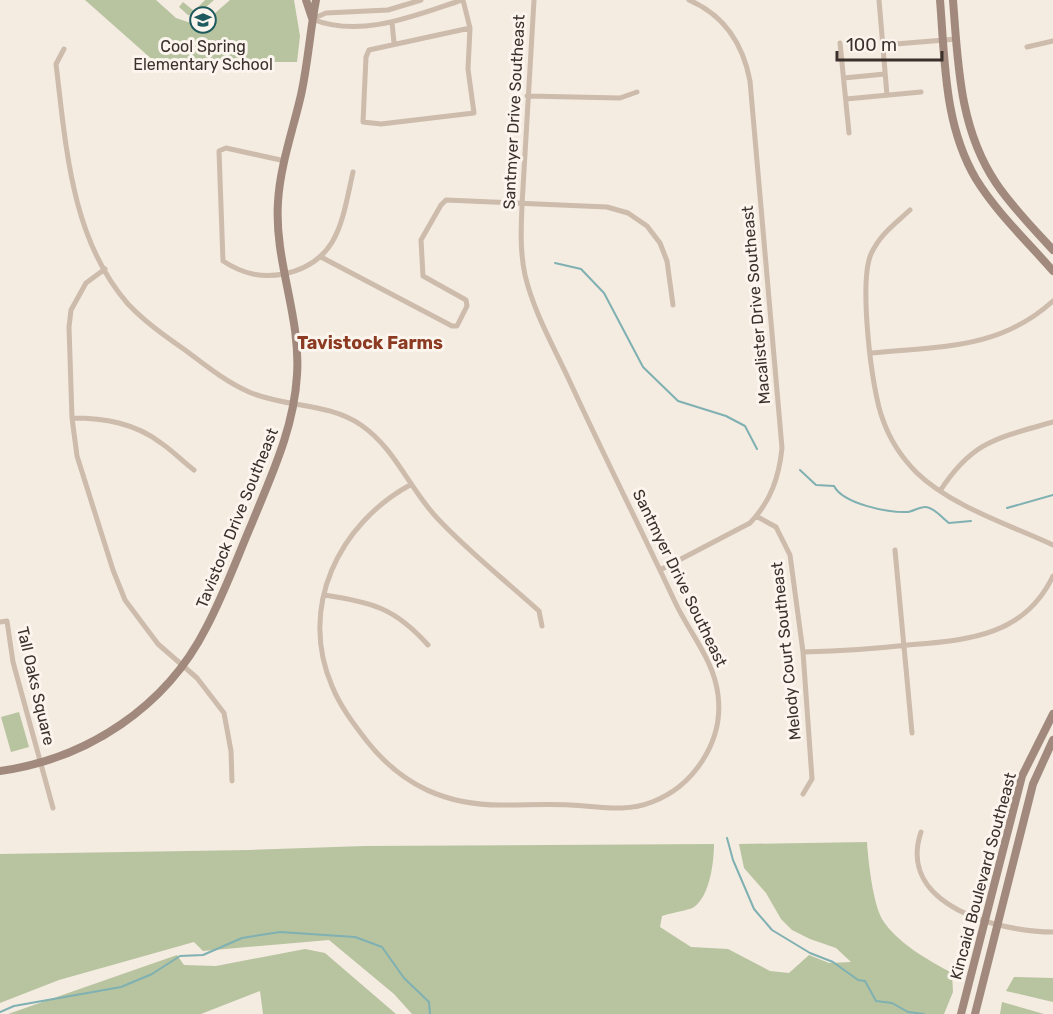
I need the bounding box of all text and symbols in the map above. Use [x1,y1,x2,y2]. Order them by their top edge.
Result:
school or university icon: Cool Spring Elementary School [188,5,218,35]
street label: Santmyer Drive Southeast [499,14,529,210]
scale bar [837,24,942,62]
text: 100 m [846,34,897,56]
place label: Cool Spring Elementary School [133,37,273,74]
street label: Macalister Drive Southeast [738,205,774,405]
district label: Tavistock Farms [297,332,443,354]
street label: Tavistock Drive Southeast [192,425,282,611]
street label: Santmyer Drive Southeast [629,486,731,670]
street label: Melody Court Southeast [767,561,805,741]
street label: Tall Oaks Square [13,625,59,747]
street label: Kincaid Boulevard Southeast [946,770,1020,982]

